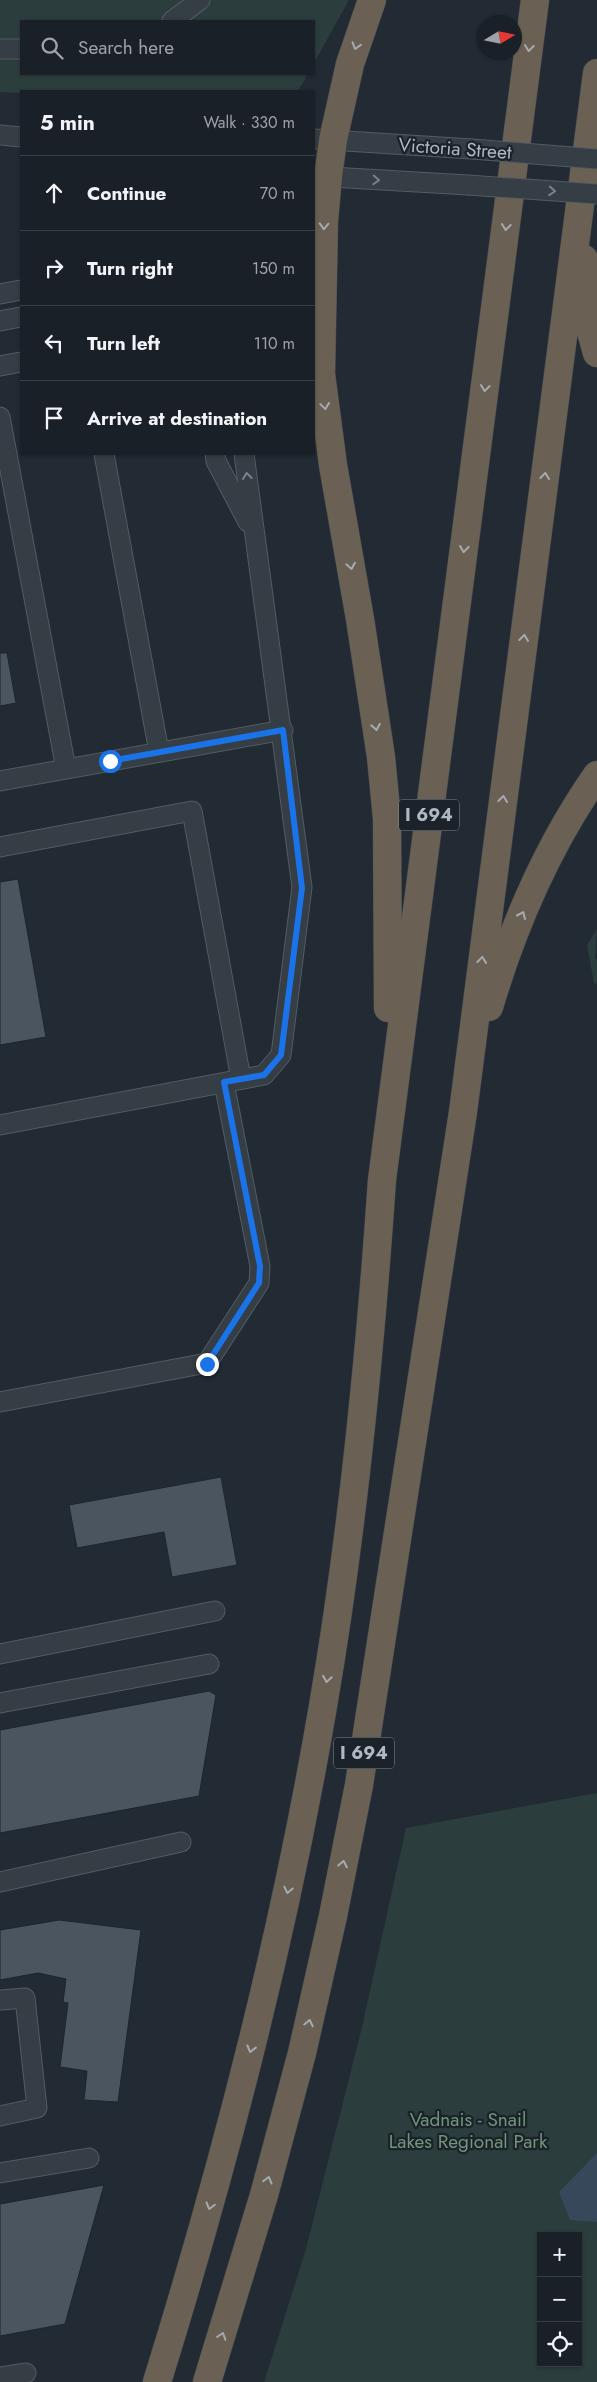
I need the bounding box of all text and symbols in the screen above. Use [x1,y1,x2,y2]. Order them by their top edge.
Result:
north arrow [477,15,522,60]
search box [20,20,315,75]
icon: search [38,34,66,62]
text: Search here [78,34,174,61]
one-way arrow [351,41,361,50]
one-way arrow [524,45,535,53]
text: 5 min [40,108,95,138]
text: Walk · 330 m [204,111,295,134]
street label: Victoria Street [398,131,513,166]
one-way arrow [373,175,381,186]
icon: ahead [40,179,68,207]
text: Continue [87,180,166,207]
text: 70 m [260,182,295,205]
one-way arrow [548,185,556,196]
one-way arrow [319,222,330,230]
one-way arrow [501,223,511,231]
icon: right [40,254,68,282]
text: Turn right [87,255,173,282]
text: 150 m [252,257,295,280]
icon: left [40,329,68,357]
text: Turn left [87,330,160,357]
text: 110 m [254,332,295,355]
one-way arrow [480,384,490,392]
one-way arrow [319,402,330,410]
icon: arrive [40,404,68,432]
text: Arrive at destination [87,405,267,432]
one-way arrow [242,472,253,480]
one-way arrow [539,472,550,480]
one-way arrow [459,545,470,553]
one-way arrow [346,562,356,570]
one-way arrow [518,633,529,641]
one-way arrow [370,722,380,731]
route start [99,750,122,773]
one-way arrow [497,794,508,802]
road number: I 694 [399,800,459,830]
one-way arrow [516,911,527,920]
one-way arrow [476,956,487,964]
route end [196,1353,219,1376]
one-way arrow [323,1675,333,1684]
road number: I 694 [334,1738,394,1769]
one-way arrow [337,1859,348,1868]
one-way arrow [283,1886,294,1895]
one-way arrow [303,2018,314,2027]
one-way arrow [247,2044,257,2052]
park label: Vadnais - Snail Lakes Regional Park [389,2106,548,2155]
one-way arrow [263,2176,273,2184]
one-way arrow [205,2202,216,2210]
map controls [537,2232,582,2367]
button: + [537,2232,582,2277]
button: − [537,2277,582,2322]
button: locate [537,2322,582,2367]
one-way arrow [217,2332,227,2340]

